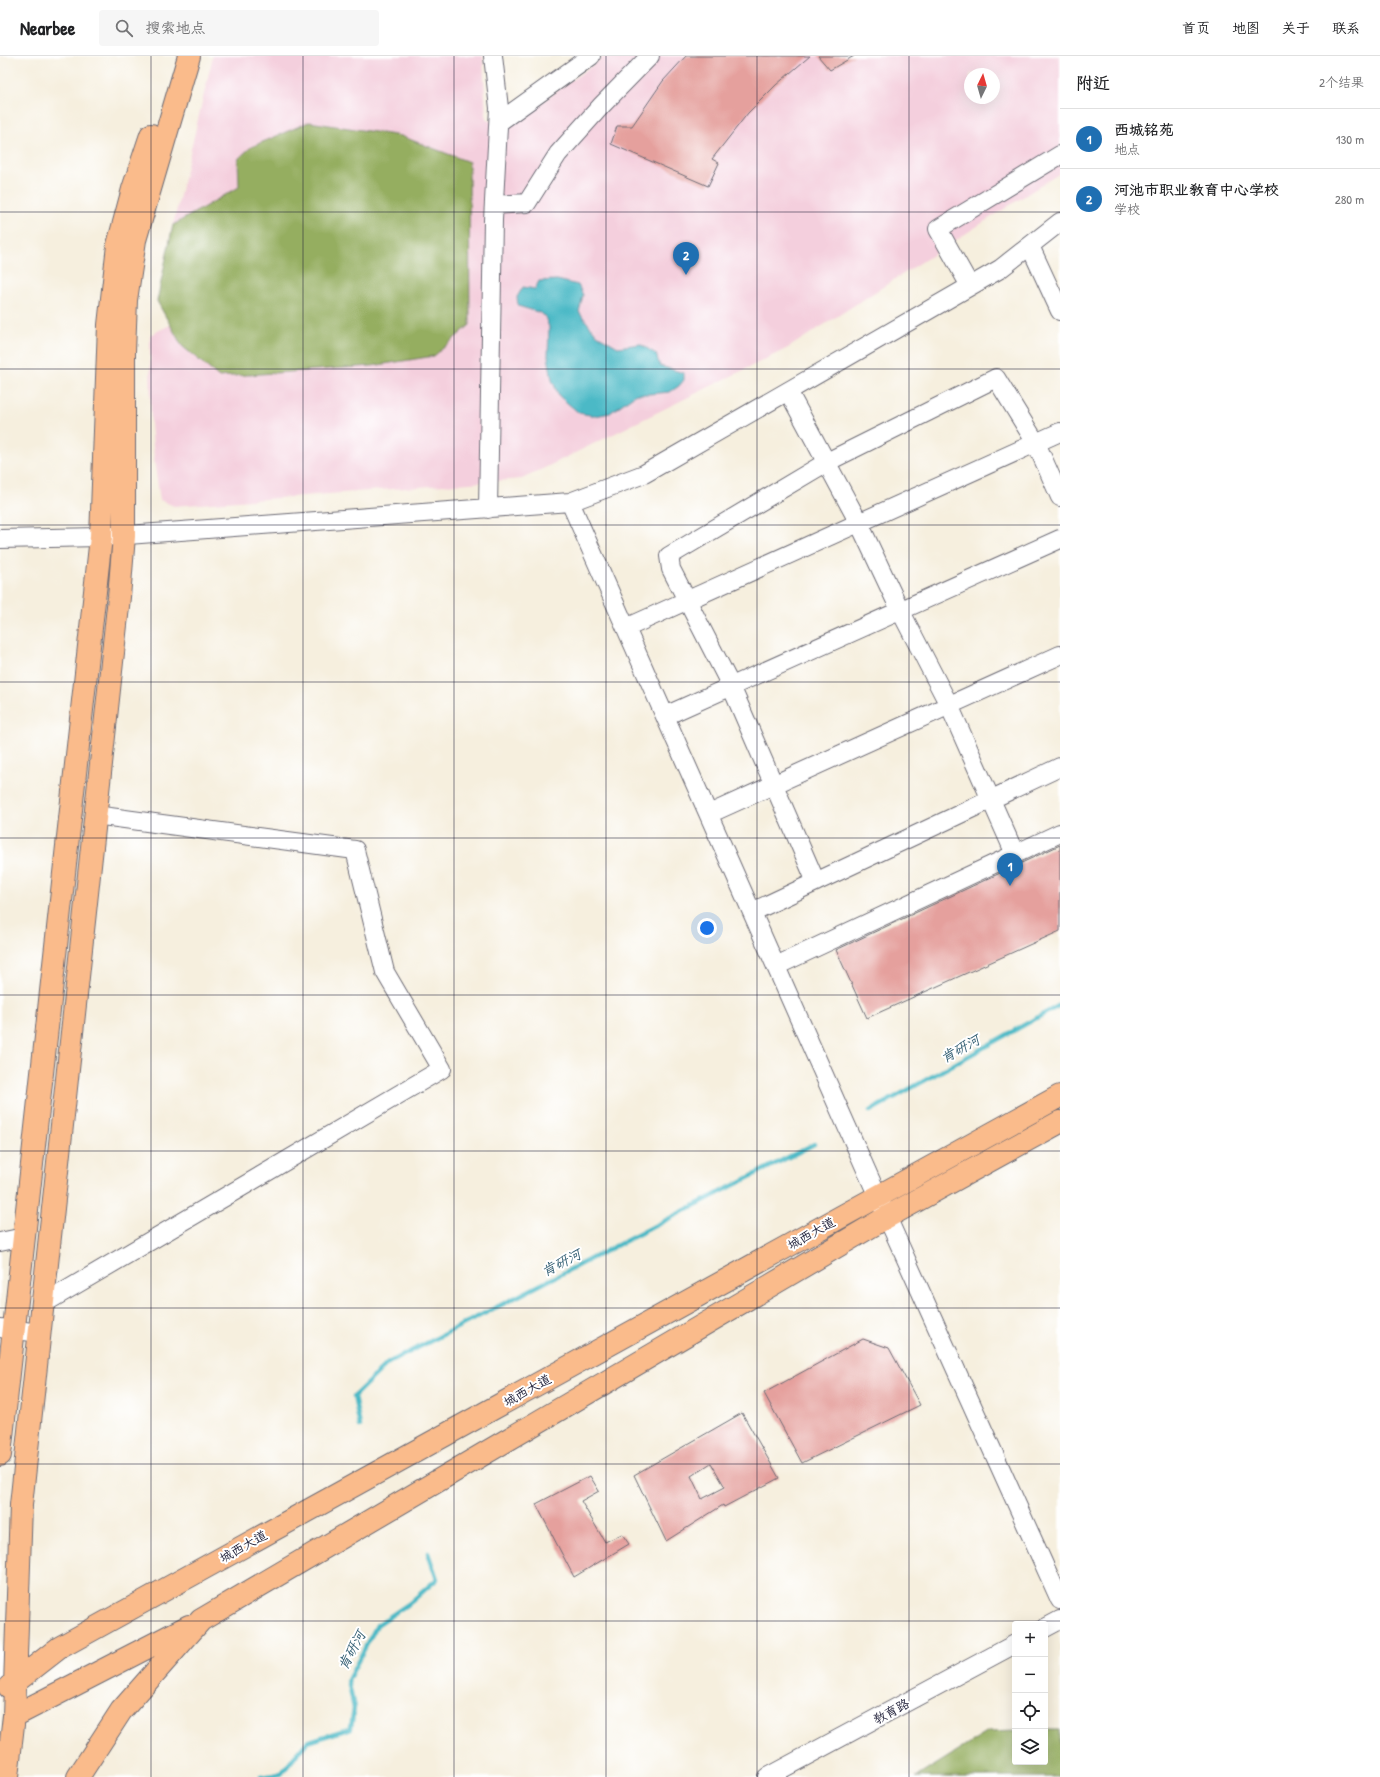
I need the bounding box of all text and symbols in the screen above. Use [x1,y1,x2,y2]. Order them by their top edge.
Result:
search box [99,10,379,46]
text: Nearbee [20,15,75,41]
icon: search [113,17,135,39]
text: 搜索地点 [145,17,205,38]
text: 首页 [1182,18,1210,37]
text: 地图 [1232,18,1260,37]
text: 关于 [1282,18,1310,37]
text: 联系 [1332,18,1360,37]
north arrow [964,68,1000,104]
text: 附近 [1076,71,1110,94]
text: 2个结果 [1319,73,1364,91]
text: 西城铭苑 [1114,119,1174,140]
text: 1 [1087,130,1091,148]
text: 130 m [1336,130,1364,148]
text: 地点 [1114,140,1140,158]
text: 河池市职业教育中心学校 [1114,179,1279,200]
text: 2 [1086,190,1092,208]
text: 280 m [1335,190,1364,208]
text: 学校 [1114,200,1140,218]
pin: 2 [673,242,699,275]
pin: 1 [997,853,1023,886]
your location [697,918,717,938]
water label: 肯研河 [937,1029,985,1066]
street label: 城西大道 [784,1213,838,1253]
water label: 肯研河 [538,1243,586,1280]
street label: 城西大道 [500,1370,554,1410]
street label: 城西大道 [216,1526,270,1566]
map controls [1012,1621,1048,1765]
button: + [1012,1621,1048,1657]
water label: 肯研河 [333,1625,370,1673]
button: − [1012,1657,1048,1693]
button: locate [1012,1693,1048,1729]
street label: 教育路 [870,1694,912,1728]
button: layers [1012,1729,1048,1765]

